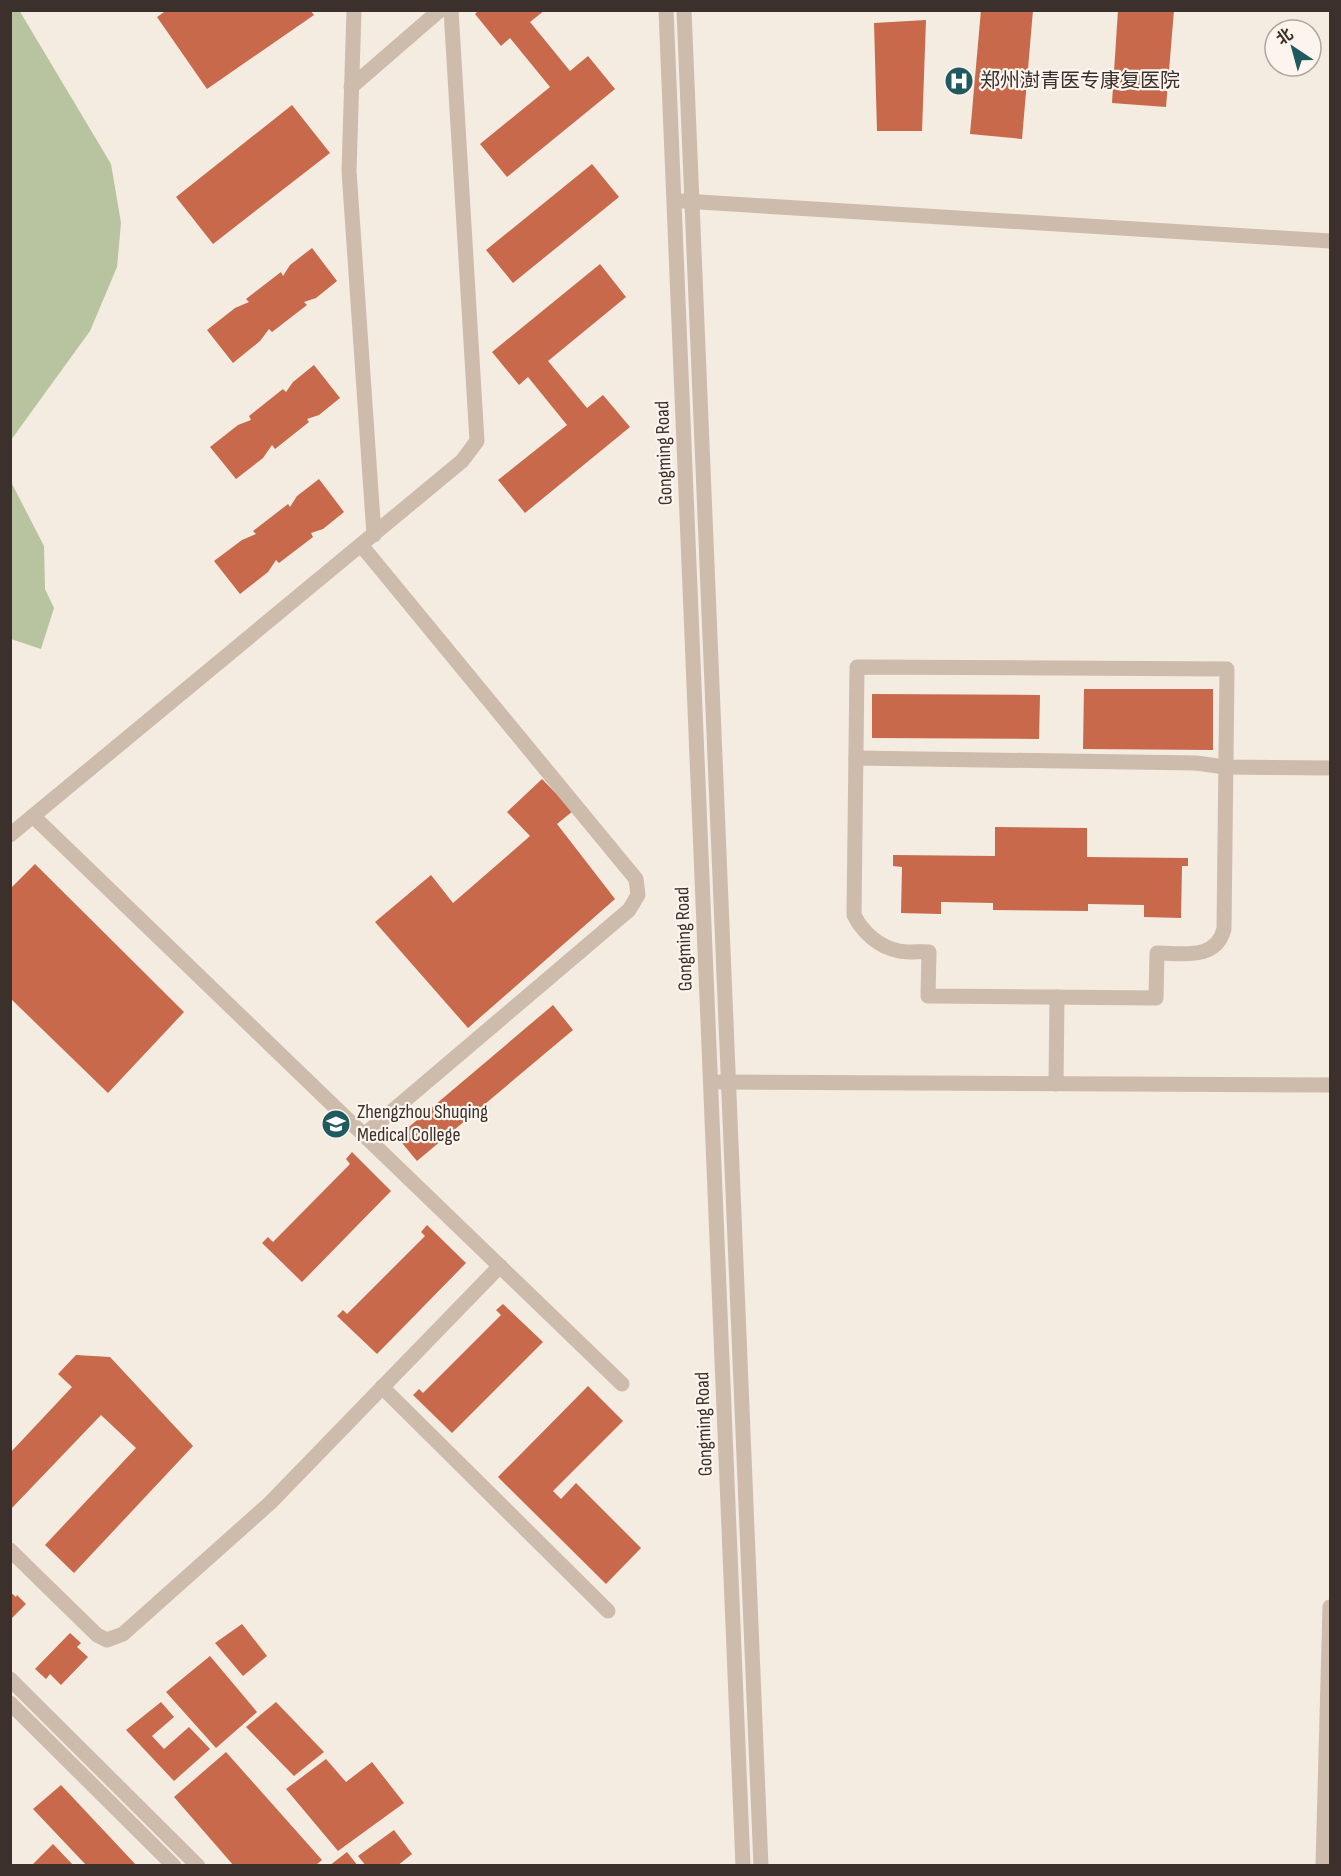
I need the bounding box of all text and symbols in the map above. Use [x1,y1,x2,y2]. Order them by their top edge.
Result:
north arrow [1263,18,1323,78]
text: 北 [1273,25,1297,49]
hospital icon: 郑州澍青医专康复医院 [943,65,975,97]
place label: 郑州澍青医专康复医院 [980,69,1180,93]
street label: Gongming Road [650,400,678,506]
street label: Gongming Road [670,886,698,992]
place label: Zhengzhou Shuqing Medical College [357,1100,488,1147]
school or university icon: Zhengzhou Shuqing Medical College [320,1108,352,1140]
street label: Gongming Road [690,1371,718,1477]

